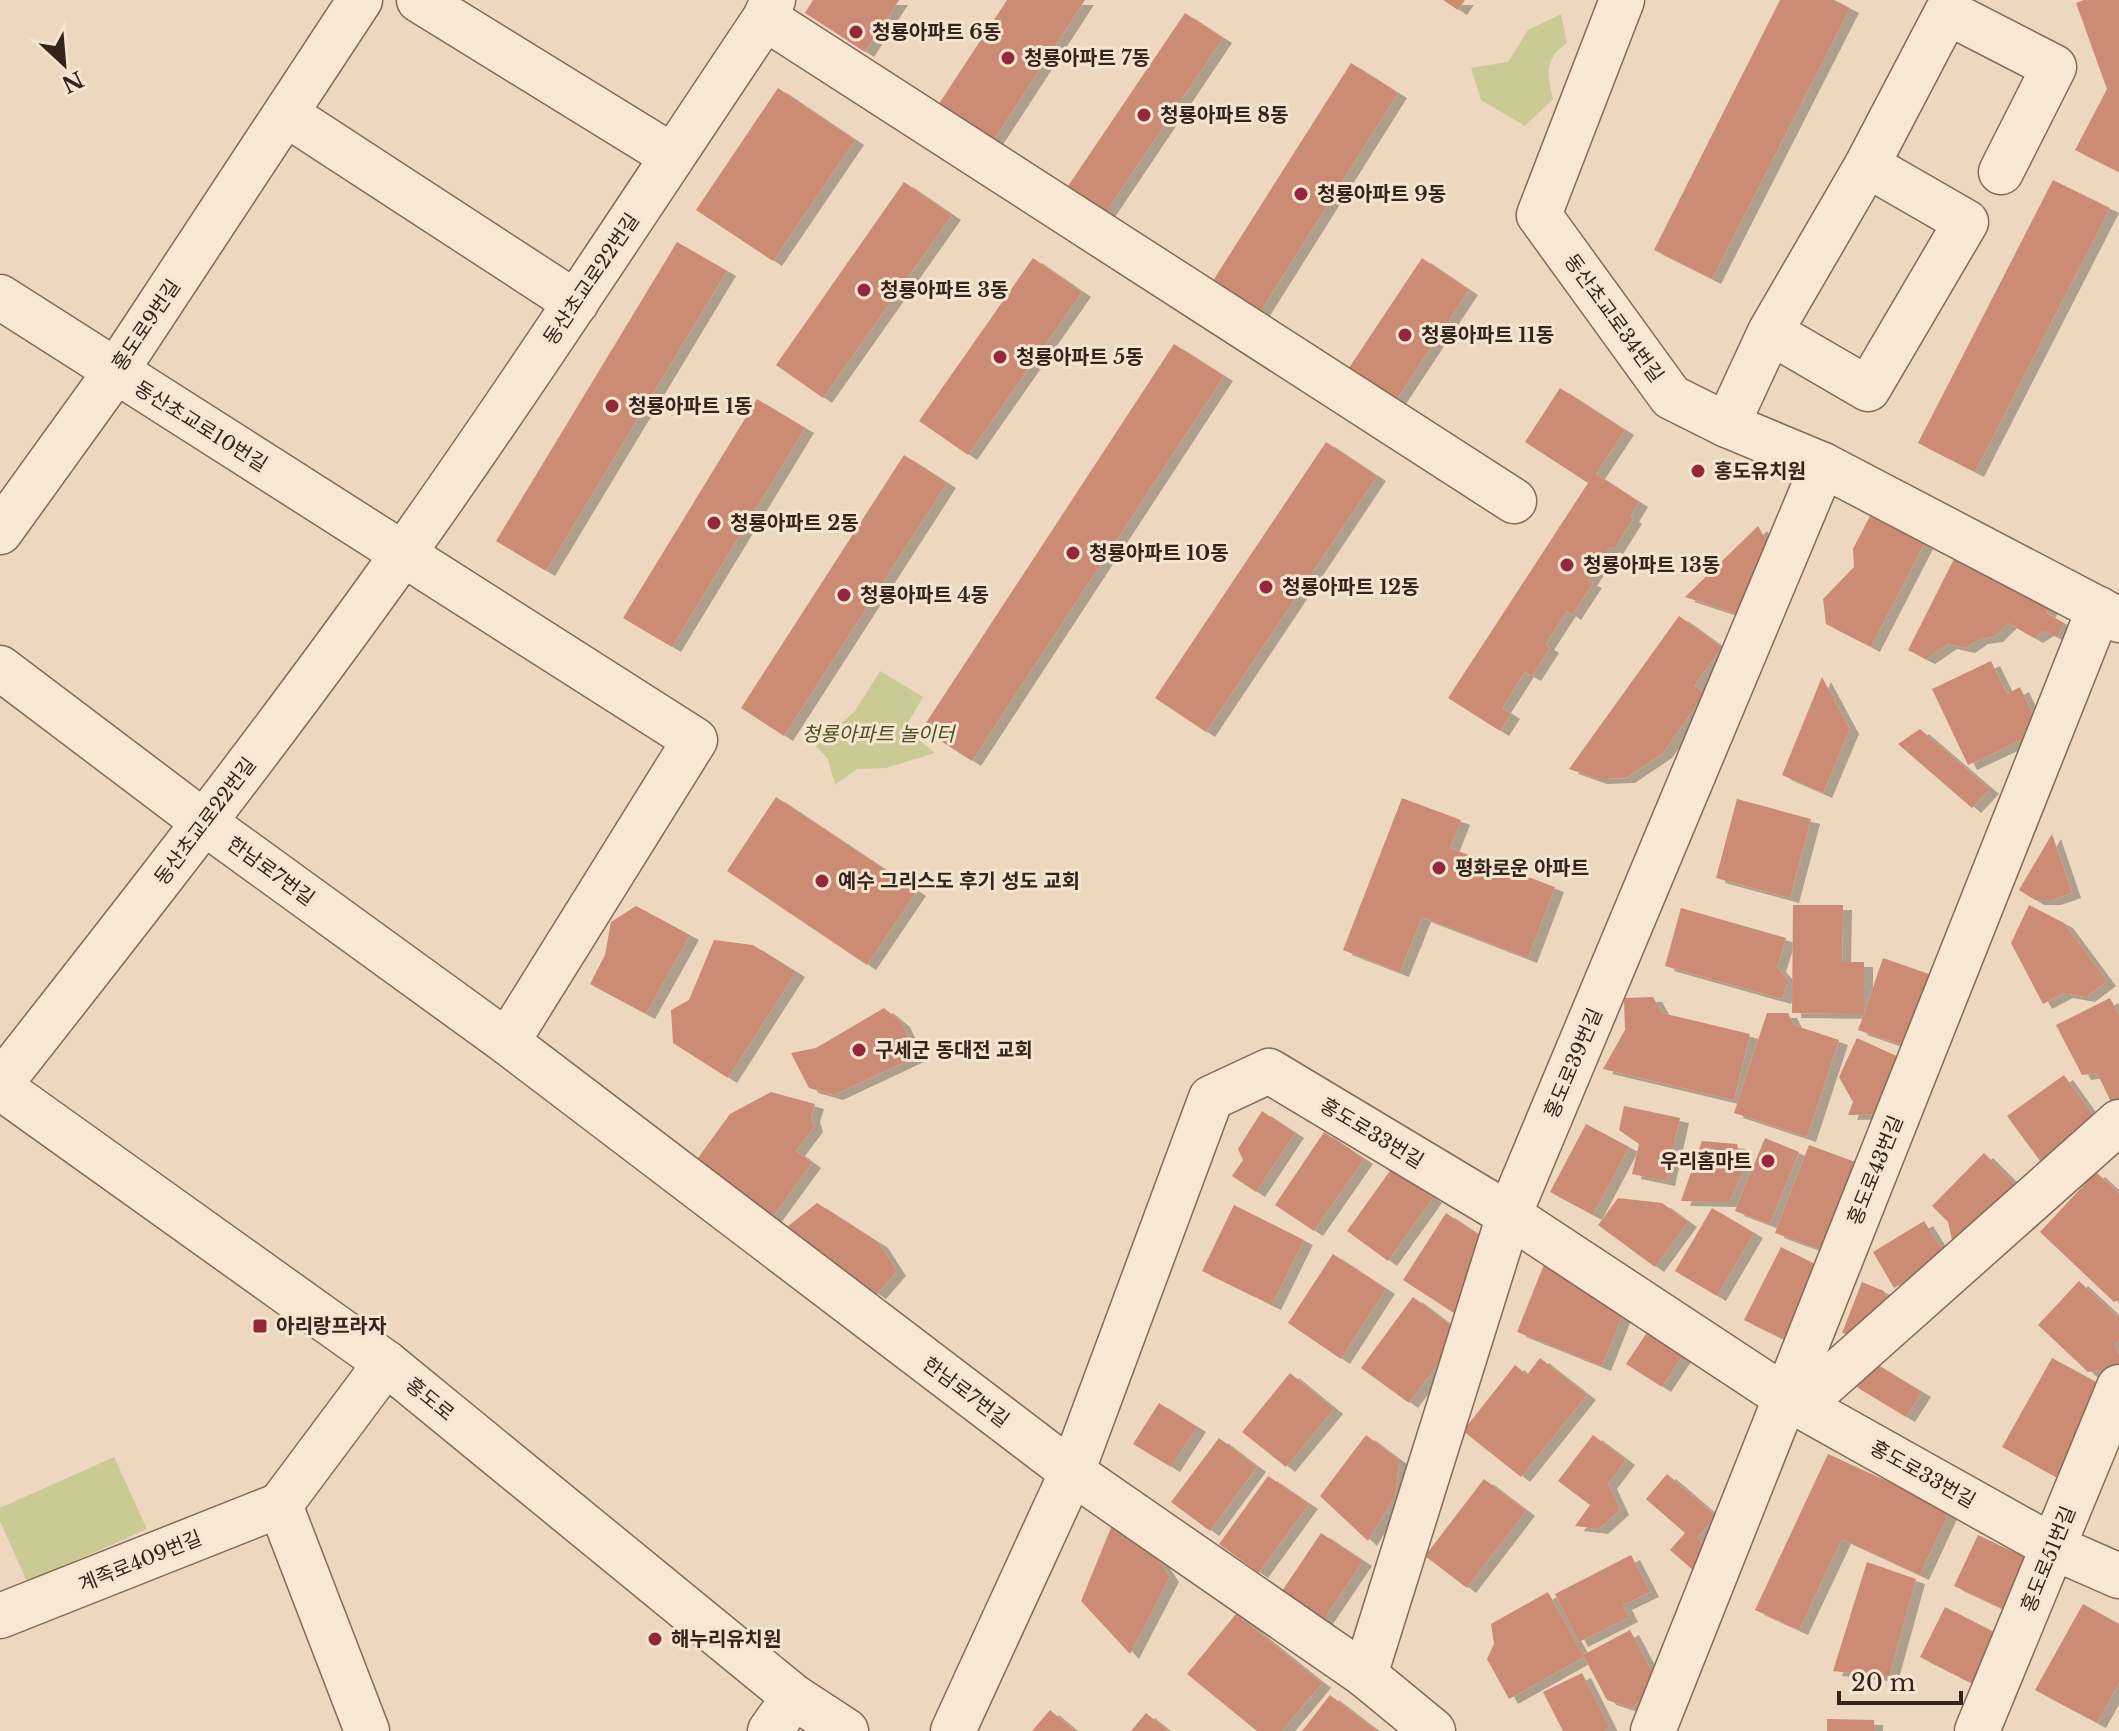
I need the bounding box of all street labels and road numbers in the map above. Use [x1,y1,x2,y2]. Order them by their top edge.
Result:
street label: 동산초교로22번길 [538,209,644,349]
street label: 동산초교로34번길 [1559,249,1669,387]
street label: 홍도로9번길 [107,275,185,375]
street label: 동산초교로10번길 [130,376,272,476]
street label: 동산초교로22번길 [149,753,261,889]
street label: 한남로7번길 [223,831,319,911]
street label: 홍도로39번길 [1539,1004,1607,1122]
street label: 홍도로33번길 [1316,1093,1428,1173]
street label: 홍도로43번길 [1842,1112,1908,1228]
street label: 한남로7번길 [918,1352,1014,1432]
street label: 홍도로 [401,1372,459,1426]
street label: 홍도로33번길 [1866,1435,1980,1513]
street label: 홍도로51번길 [2016,1502,2080,1616]
street label: 계족로409번길 [75,1525,205,1597]

